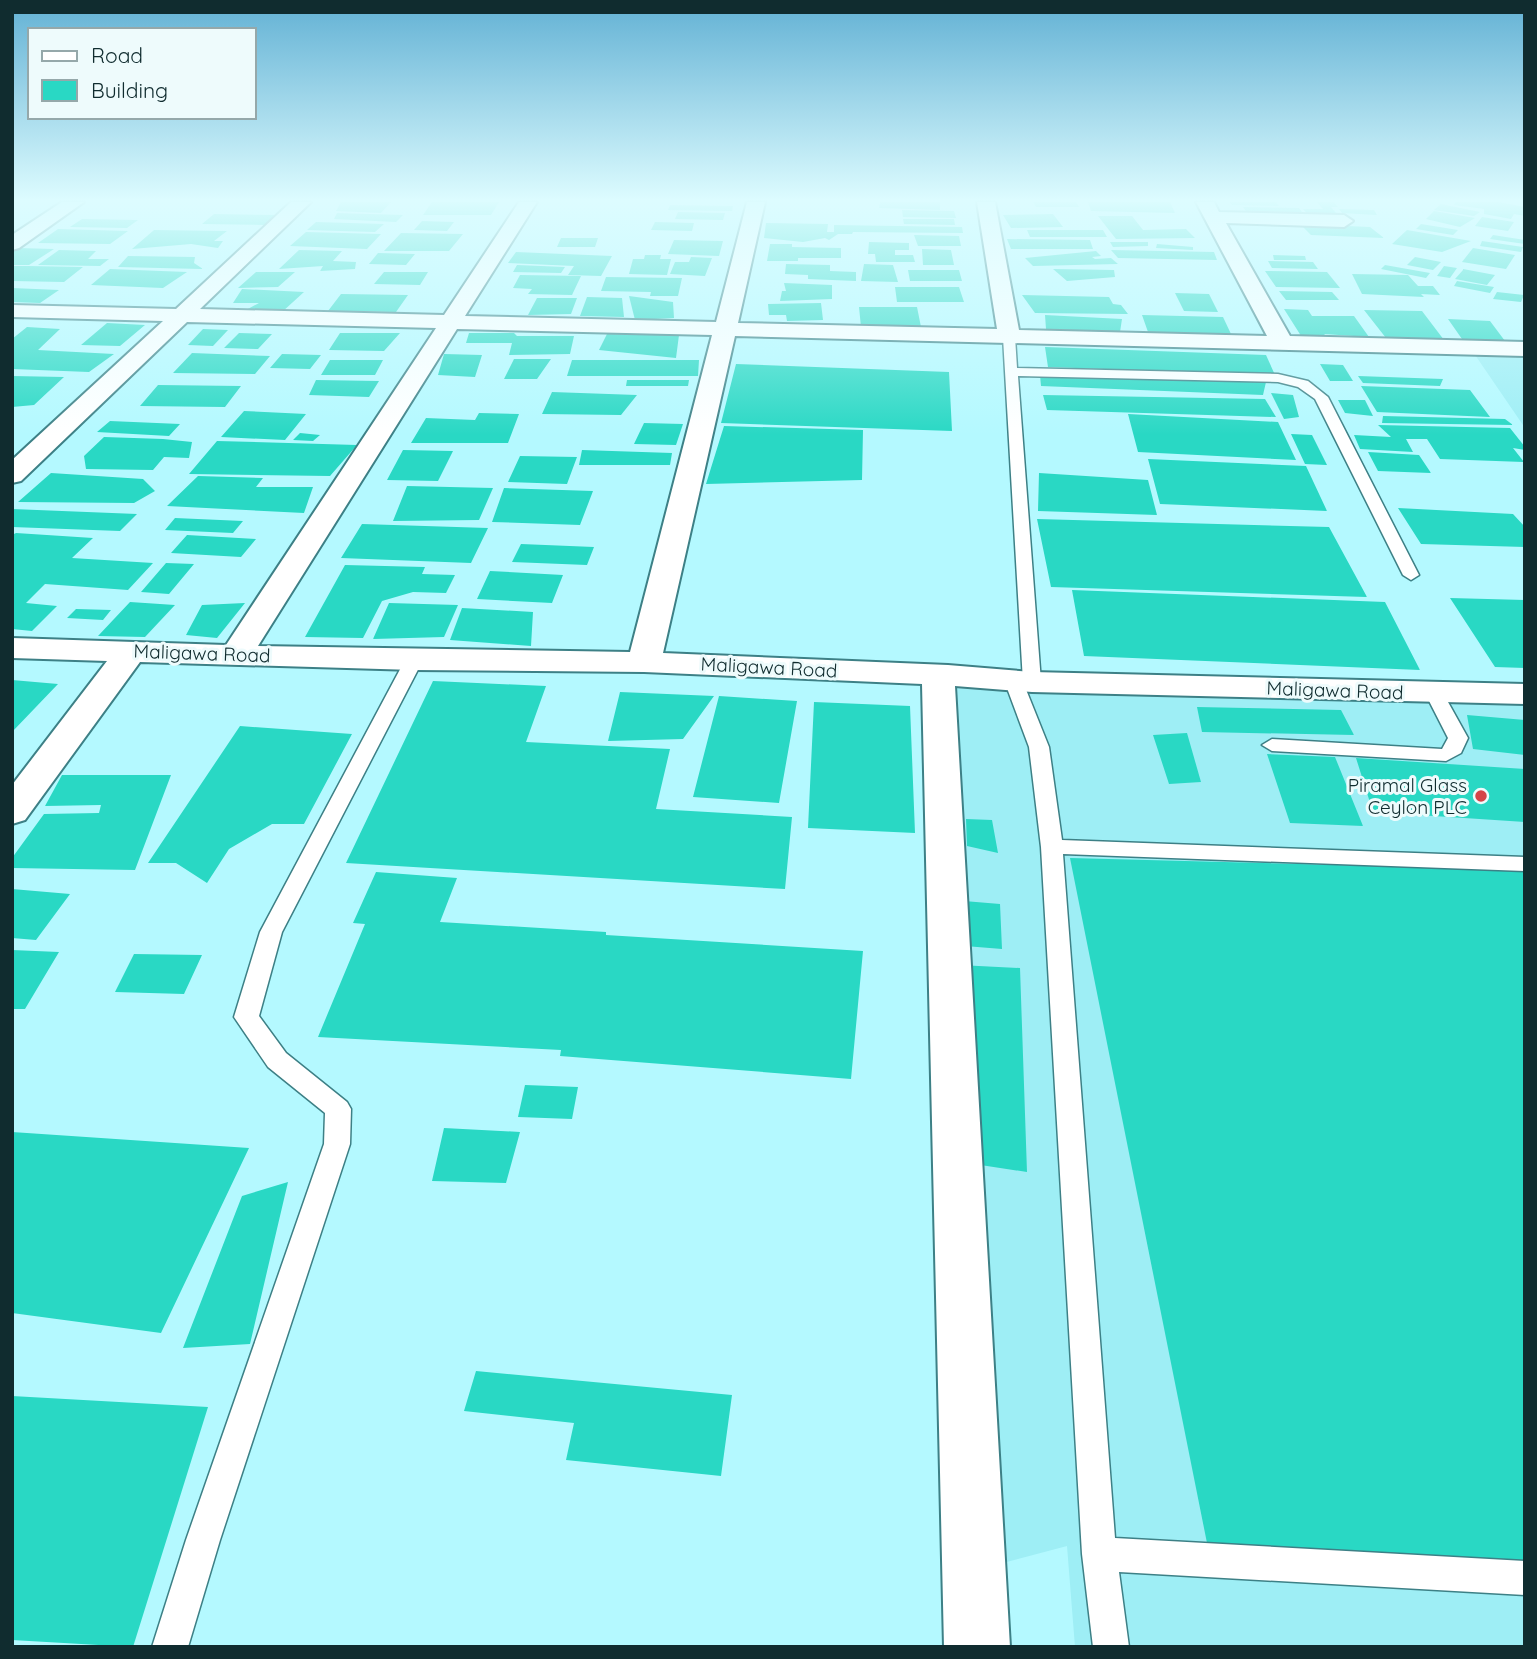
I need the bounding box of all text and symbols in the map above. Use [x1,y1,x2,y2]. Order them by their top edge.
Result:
legend [28,28,256,119]
text: Road [91,42,143,68]
text: Building [91,77,168,103]
street label: Maligawa Road [133,639,271,667]
street label: Maligawa Road [700,651,838,683]
street label: Maligawa Road [1266,676,1404,704]
place label: Piramal Glass Ceylon PLC [1348,773,1467,819]
marker: Piramal Glass Ceylon PLC [1473,788,1489,804]

